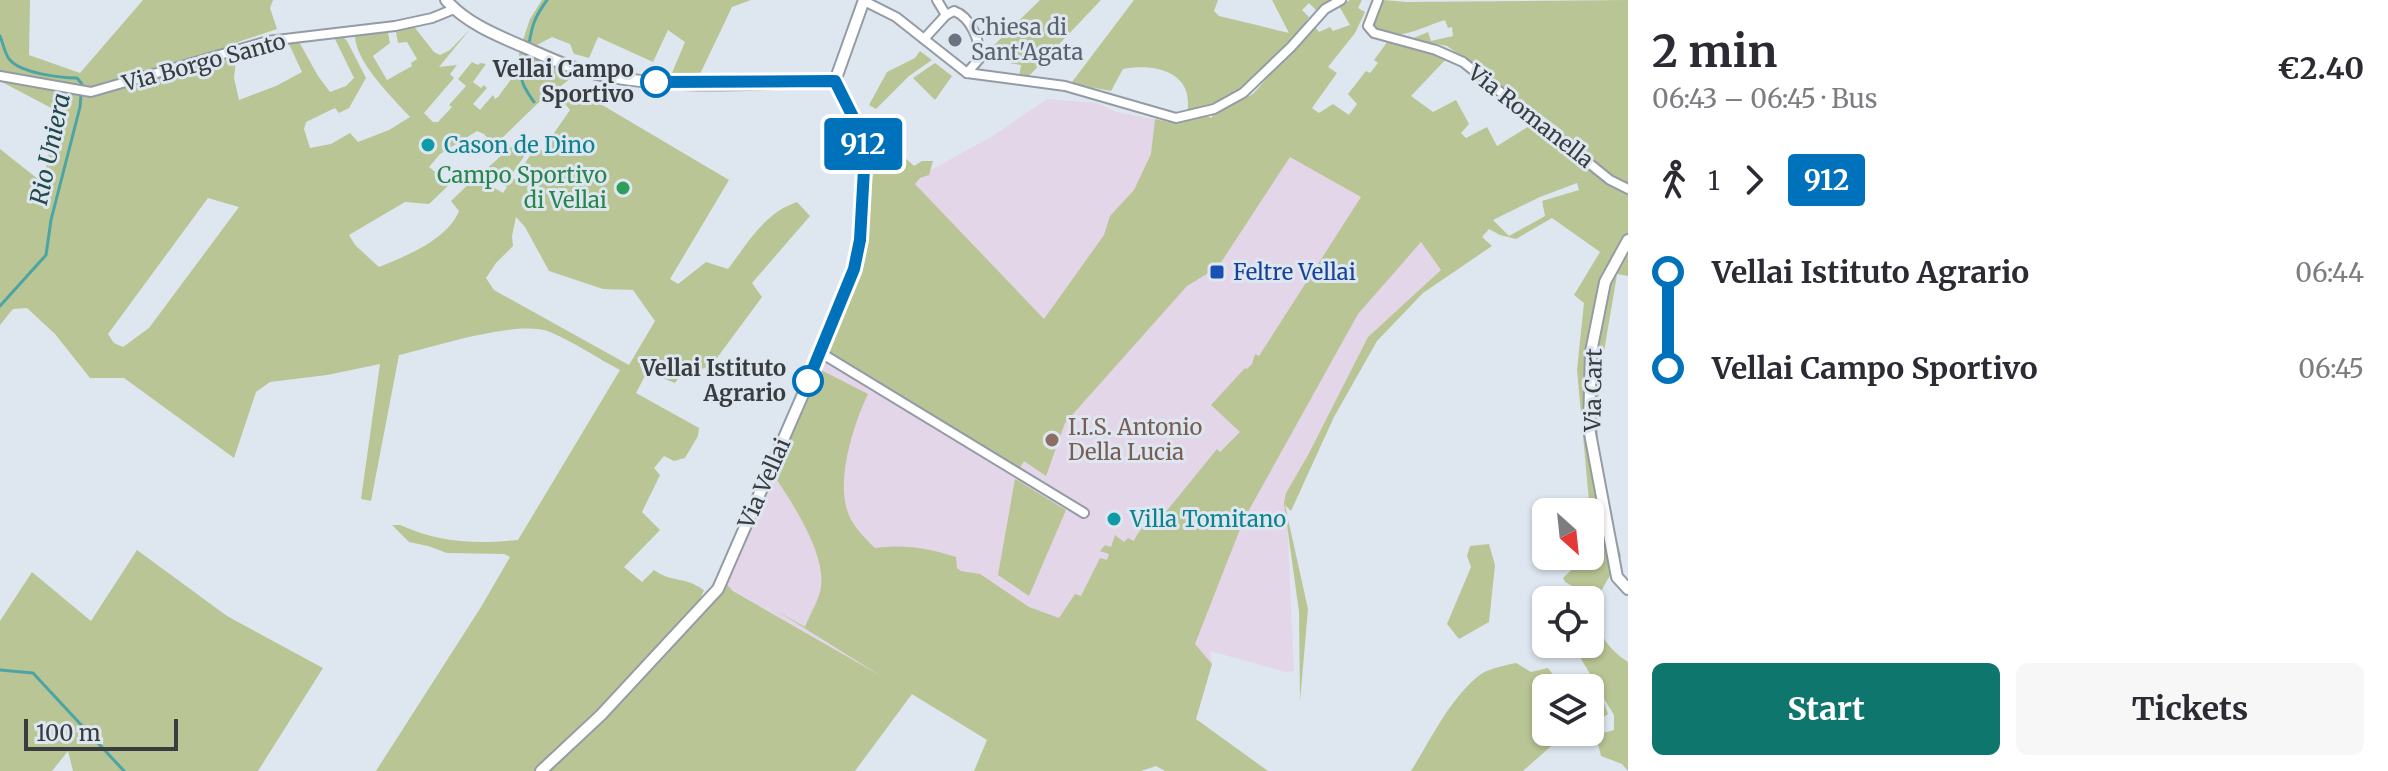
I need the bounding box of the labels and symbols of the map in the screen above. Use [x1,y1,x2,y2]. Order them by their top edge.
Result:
place label: Chiesa di Sant'Agata [971,13,1083,66]
street label: Via Borgo Santo [118,27,289,97]
marker: Chiesa di Sant'Agata [946,31,964,49]
place label: Vellai Campo Sportivo [492,55,634,108]
street label: Via Romanella [1462,58,1600,174]
marker: Vellai Campo Sportivo [641,67,671,97]
water label: Rio Uniera [23,90,77,208]
line badge: 912 [817,118,909,170]
place label: Cason de Dino [444,131,595,159]
marker: Cason de Dino [419,136,437,154]
place label: Campo Sportivo di Vellai [437,161,607,214]
marker: Campo Sportivo di Vellai [614,179,632,197]
place label: Feltre Vellai [1233,258,1356,286]
marker: Feltre Vellai [1208,263,1226,281]
street label: Via Cart [1578,348,1608,433]
place label: Vellai Istituto Agrario [640,354,786,407]
marker: Vellai Istituto Agrario [793,366,823,396]
place label: I.I.S. Antonio Della Lucia [1068,413,1203,466]
marker: I.I.S. Antonio Della Lucia [1043,431,1061,449]
street label: Via Vellai [731,433,796,534]
north arrow [1532,498,1604,570]
place label: Villa Tomitano [1129,505,1286,533]
marker: Villa Tomitano [1105,510,1123,528]
scale bar [24,715,178,751]

